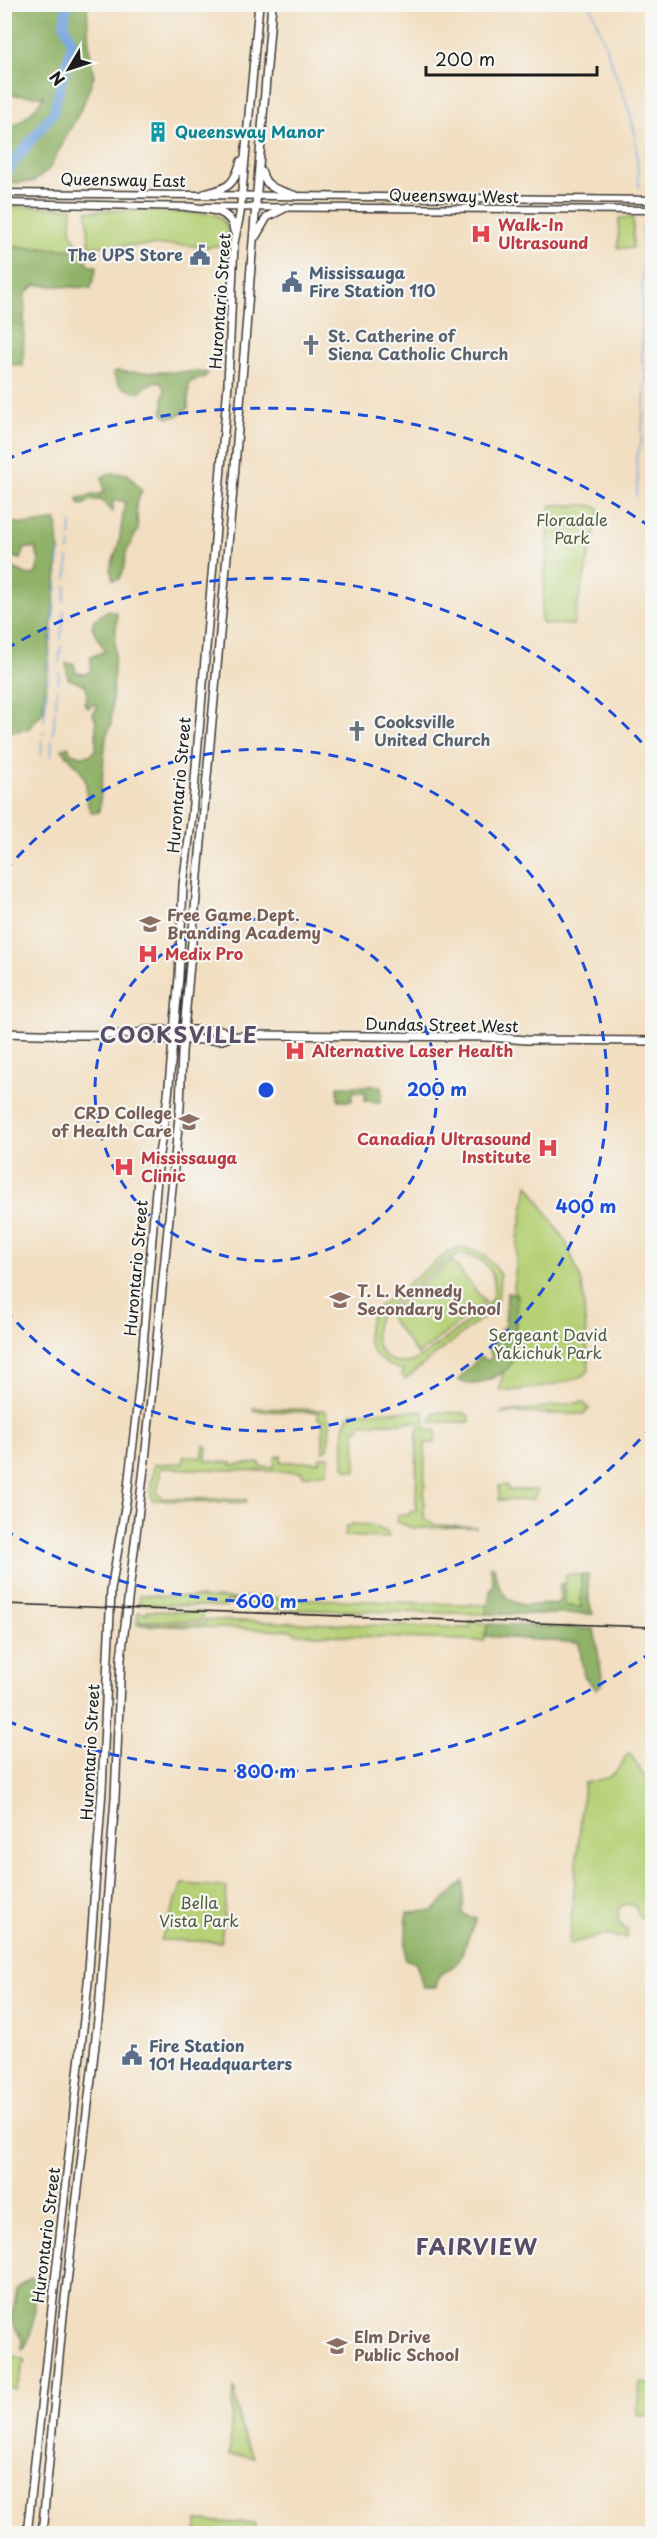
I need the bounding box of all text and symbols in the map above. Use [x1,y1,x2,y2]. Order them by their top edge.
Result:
north arrow [39,39,99,99]
scale bar [426,39,597,77]
text: 200 m [435,45,495,72]
text: N [43,67,70,92]
place label: Queensway Manor [175,119,325,143]
building icon: Queensway Manor [146,120,170,144]
street label: Queensway East [60,166,186,192]
street label: Queensway West [389,182,519,208]
place label: Walk-In Ultrasound [498,212,588,254]
hospital icon: Walk-In Ultrasound [469,222,493,246]
street label: Hurontario Street [202,232,236,370]
place label: The UPS Store [67,242,183,266]
public building icon: The UPS Store [188,243,212,267]
place label: Mississauga Fire Station 110 [309,260,436,302]
public building icon: Mississauga Fire Station 110 [280,270,304,294]
place label: St. Catherine of Siena Catholic Church [328,323,508,365]
church icon: St. Catherine of Siena Catholic Church [299,333,323,357]
park label: Floradale Park [536,507,608,549]
place label: Cooksville United Church [374,709,490,751]
street label: Hurontario Street [160,715,196,854]
church icon: Cooksville United Church [345,719,369,743]
place label: Free Game Dept. Branding Academy [167,902,321,944]
school or university icon: Free Game Dept. Branding Academy [138,912,162,936]
place label: Medix Pro [165,941,243,965]
hospital icon: Medix Pro [136,942,160,966]
street label: Dundas Street West [365,1011,519,1037]
district label: COOKSVILLE [100,1017,258,1050]
place label: Alternative Laser Health [312,1038,513,1062]
hospital icon: Alternative Laser Health [283,1039,307,1063]
text: 200 m [407,1075,467,1102]
centre of rings [256,1080,276,1100]
place label: CRD College of Health Care [51,1100,172,1142]
school or university icon: CRD College of Health Care [177,1110,201,1134]
place label: Canadian Ultrasound Institute [357,1126,531,1168]
hospital icon: Canadian Ultrasound Institute [536,1136,560,1160]
place label: Mississauga Clinic [141,1145,238,1187]
hospital icon: Mississauga Clinic [112,1155,136,1179]
text: 400 m [556,1192,616,1219]
street label: Hurontario Street [117,1198,153,1337]
place label: T. L. Kennedy Secondary School [357,1278,501,1320]
school or university icon: T. L. Kennedy Secondary School [328,1288,352,1312]
park label: Sergeant David Yakichuk Park [489,1322,608,1364]
text: 600 m [235,1587,297,1614]
street label: Hurontario Street [73,1683,105,1821]
text: 800 m [236,1757,296,1784]
park label: Bella Vista Park [159,1890,239,1932]
place label: Fire Station 101 Headquarters [149,2033,292,2075]
public building icon: Fire Station 101 Headquarters [120,2043,144,2067]
street label: Hurontario Street [25,2165,65,2304]
district label: FAIRVIEW [416,2229,538,2262]
place label: Elm Drive Public School [354,2324,459,2366]
school or university icon: Elm Drive Public School [325,2334,349,2358]

